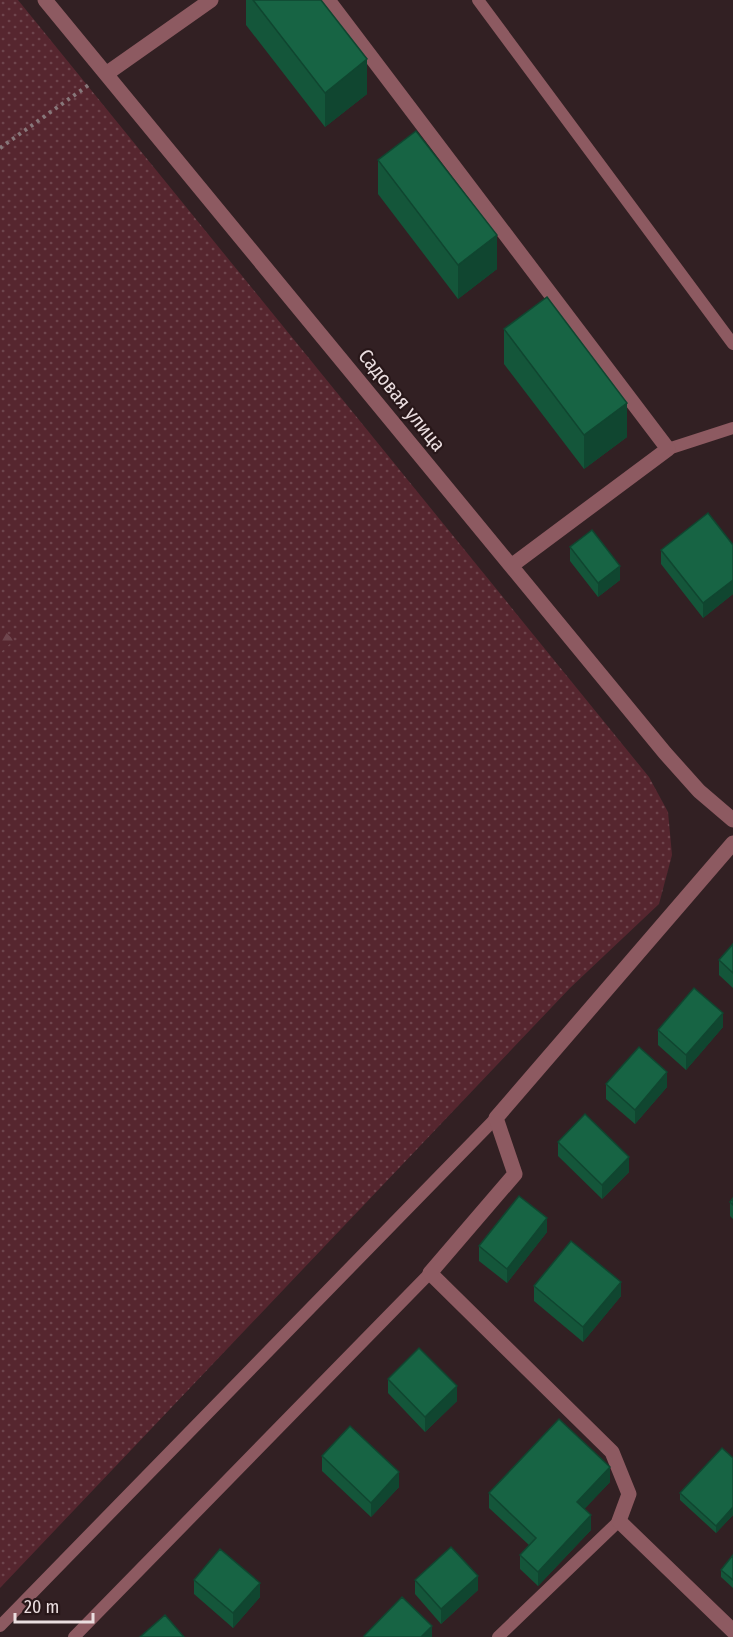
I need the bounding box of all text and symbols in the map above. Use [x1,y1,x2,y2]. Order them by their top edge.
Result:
street label: Садовая улица [353,344,451,456]
scale bar [15,1586,93,1624]
text: 20 m [24,1596,59,1618]

